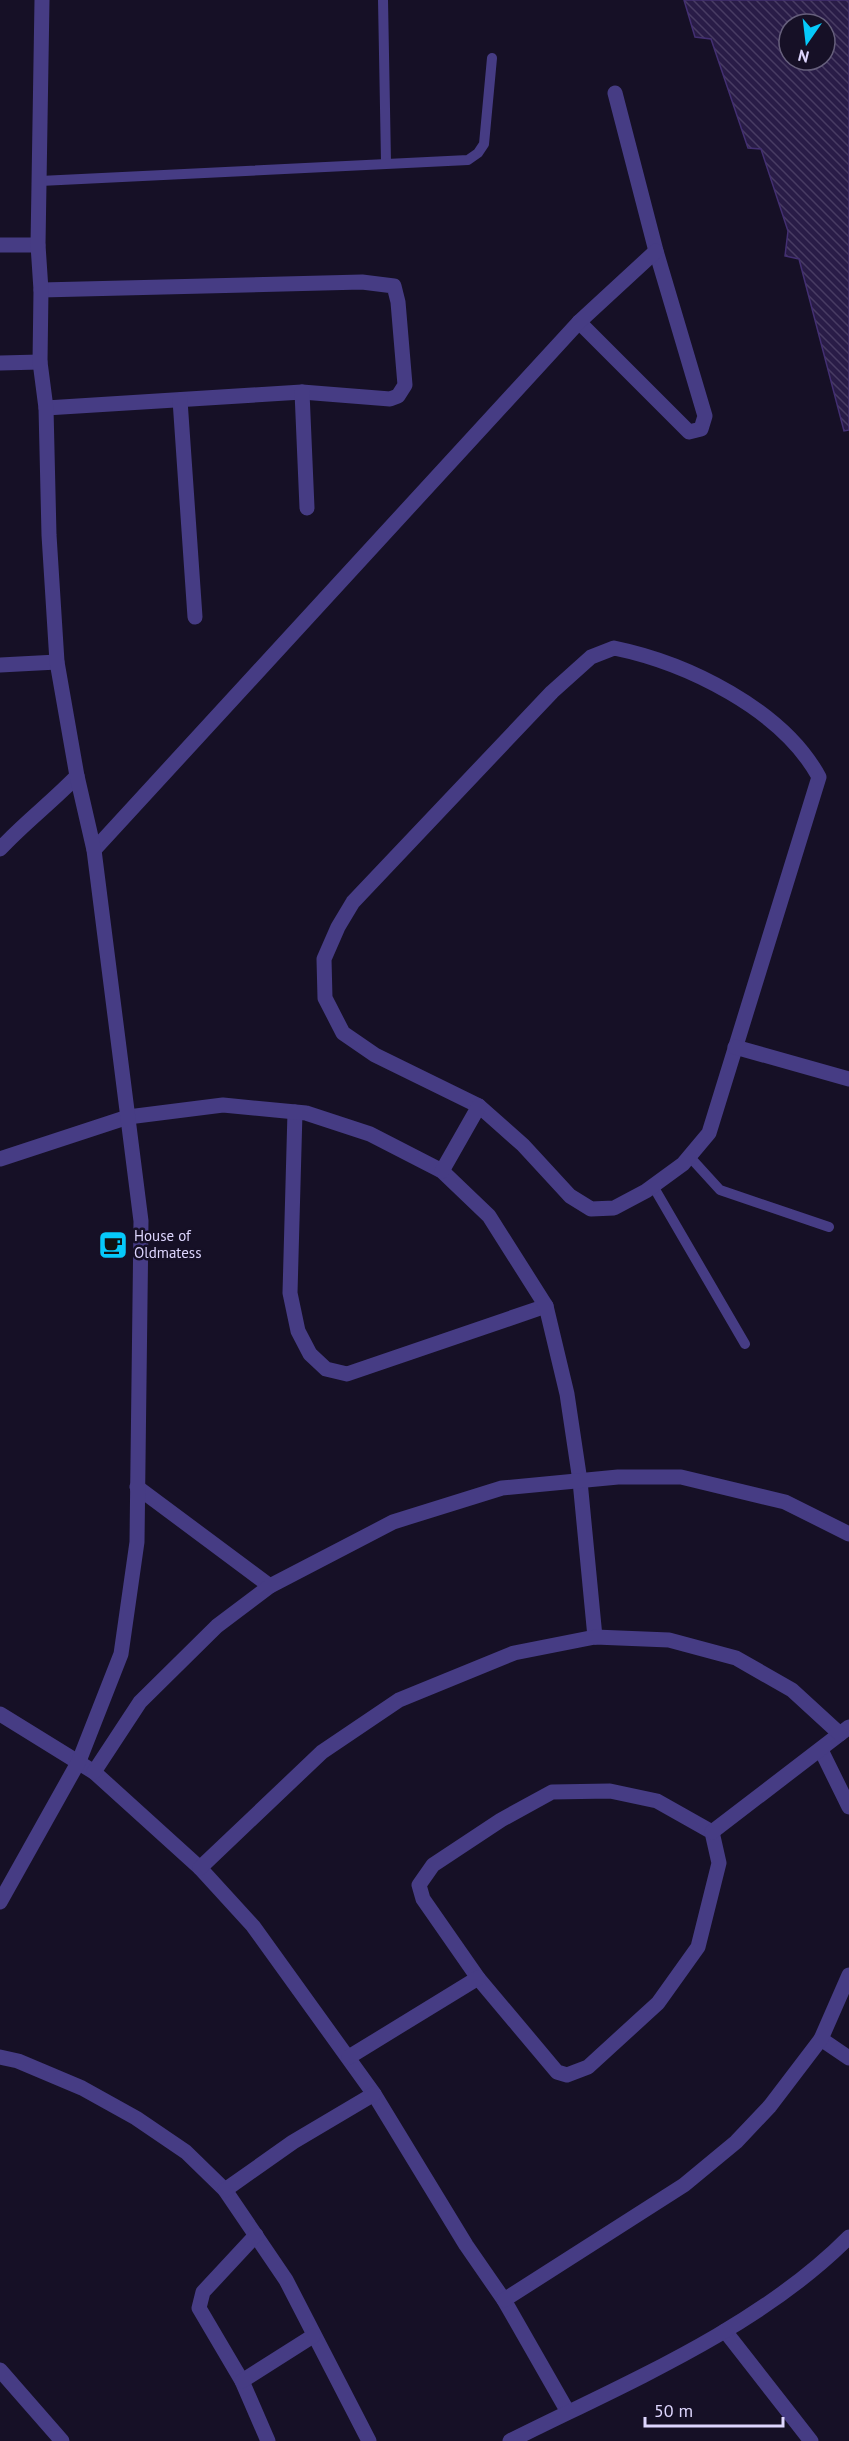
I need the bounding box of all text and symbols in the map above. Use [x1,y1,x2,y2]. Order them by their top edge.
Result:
north arrow [777,12,837,72]
text: N [796,46,811,68]
place label: House of Oldmatess [134,1226,202,1262]
cafe icon: House of Oldmatess [97,1229,129,1261]
scale bar [645,2390,783,2428]
text: 50 m [654,2399,693,2422]

